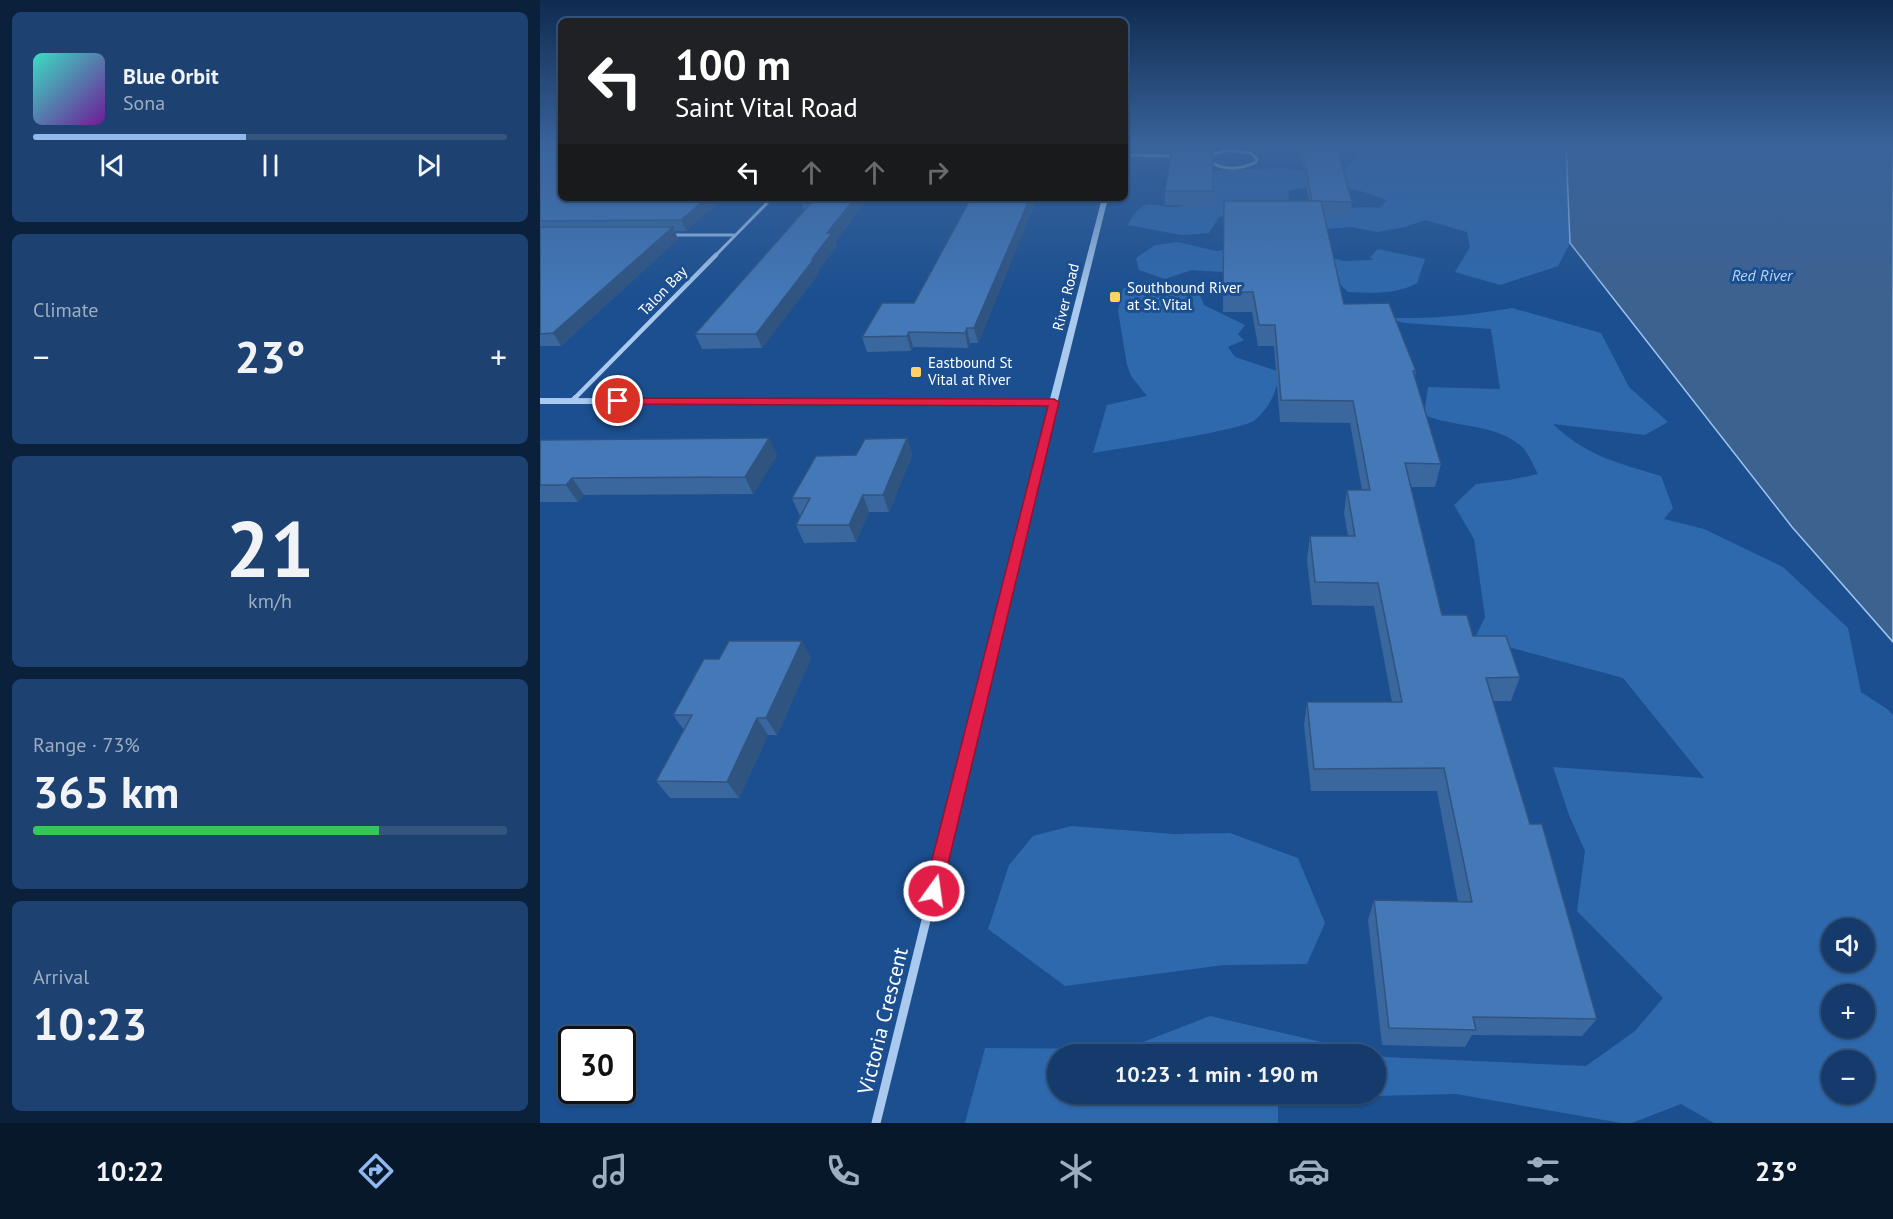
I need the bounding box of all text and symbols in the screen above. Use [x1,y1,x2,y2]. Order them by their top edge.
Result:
text: 100 m [675,37,791,92]
icon: left [576,42,654,120]
text: Blue Orbit [123,62,219,90]
text: Sona [123,90,165,116]
text: Saint Vital Road [675,90,858,124]
icon: previous [96,149,129,182]
icon: pause [254,149,287,182]
icon: next [412,149,445,182]
icon: left [732,156,765,189]
icon: ahead [795,156,828,189]
icon: ahead [858,156,891,189]
icon: right [921,156,954,189]
street label: River Road [1048,261,1083,332]
street label: Talon Bay [634,262,691,320]
water label: Red River [1732,265,1794,285]
place label: Southbound River at St. Vital [1127,278,1242,314]
marker: Southbound River at St. Vital [1108,290,1122,304]
text: Climate [33,297,99,323]
text: 23° [235,327,305,385]
text: − [33,335,50,378]
text: + [490,335,507,378]
place label: Eastbound St Vital at River [927,353,1012,389]
marker: Eastbound St Vital at River [909,365,923,379]
pin [592,375,643,426]
icon: arrive [601,384,634,417]
text: 21 [226,498,314,599]
text: km/h [248,588,292,614]
text: Range · 73% [33,732,140,758]
text: 365 km [33,762,179,820]
position arrow [902,859,966,923]
map controls [1821,918,1875,1104]
button: sound [1821,918,1875,972]
street label: Victoria Crescent [851,945,914,1098]
text: Arrival [33,964,89,990]
button: + [1821,984,1875,1038]
text: 10:23 [33,994,147,1052]
speed limit sign: 30 [558,1026,636,1104]
button: − [1821,1050,1875,1104]
text: 10:23 · 1 min · 190 m [1115,1060,1318,1088]
icon: directions [355,1150,397,1192]
icon: music [589,1150,631,1192]
icon: phone [822,1150,864,1192]
icon: climate [1055,1150,1097,1192]
icon: car [1288,1150,1330,1192]
icon: filters [1522,1150,1564,1192]
text: 10:22 [96,1154,164,1188]
text: 23° [1755,1154,1797,1188]

